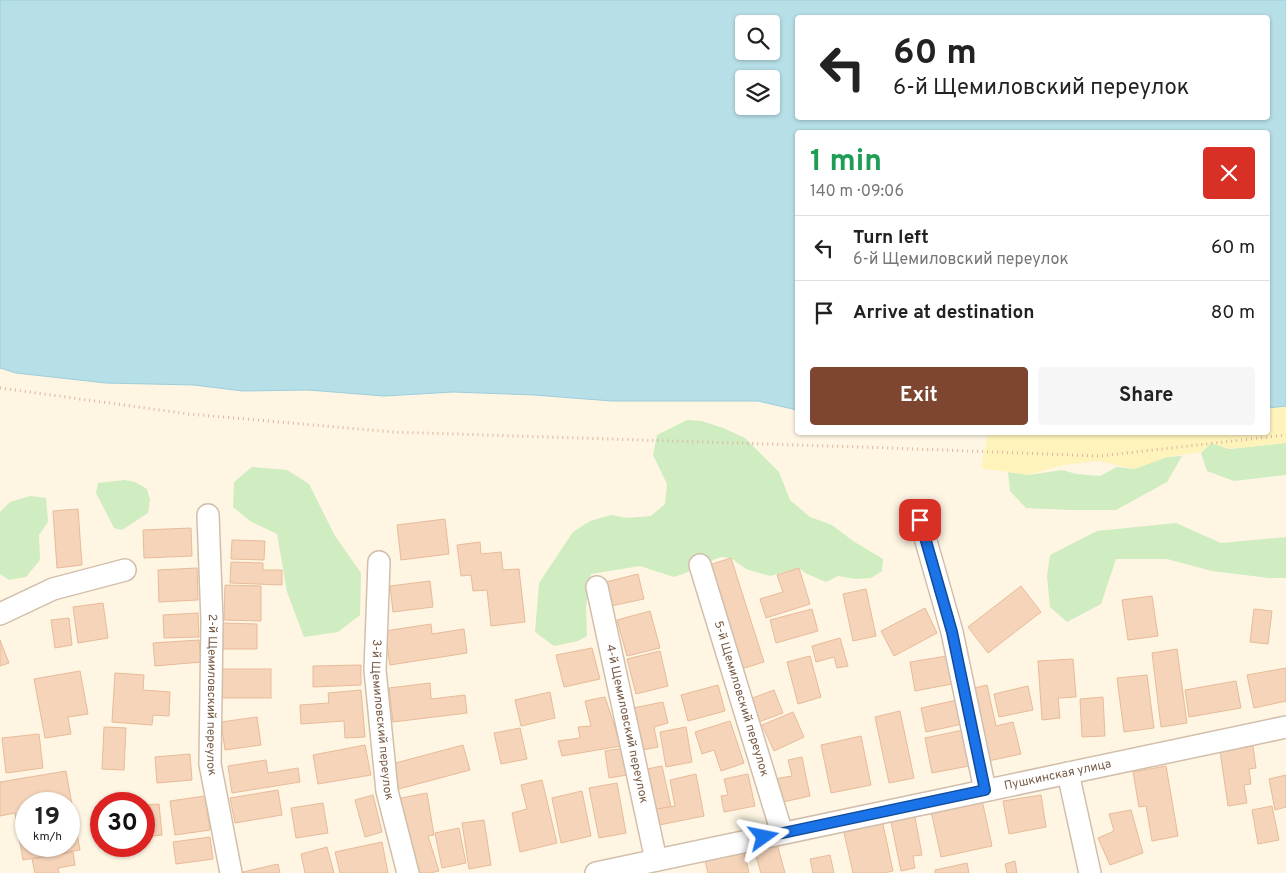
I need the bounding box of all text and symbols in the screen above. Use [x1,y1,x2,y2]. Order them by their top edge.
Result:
map controls [735,15,780,115]
button: search [735,15,780,60]
text: 60 m [893,32,977,76]
icon: left [810,35,875,100]
button: layers [735,70,780,115]
text: 6-й Щемиловский переулок [893,75,1189,102]
text: 1 min [810,144,882,181]
button: close [1203,147,1255,199]
text: 140 m · 09:06 [810,182,904,202]
text: Turn left [853,226,929,250]
icon: left [810,234,838,262]
text: 60 m [1211,236,1255,260]
text: 6-й Щемиловский переулок [853,250,1069,270]
icon: arrive [810,299,838,327]
text: Arrive at destination [853,301,1034,325]
text: 80 m [1211,301,1255,325]
button: Exit [810,367,1028,425]
button: Share [1038,367,1255,425]
pin [899,499,941,541]
icon: arrive [906,506,934,534]
street label: 2-й Щемиловский переулок [202,614,220,777]
street label: 5-й Щемиловский переулок [710,619,772,779]
street label: 3-й Щемиловский переулок [367,639,397,802]
street label: 4-й Щемиловский переулок [602,643,652,805]
street label: Пушкинская улица [1003,756,1113,794]
speed limit sign: 30 [90,792,155,857]
text: 19 [35,802,60,834]
position arrow [737,810,789,862]
text: km/h [33,829,62,845]

